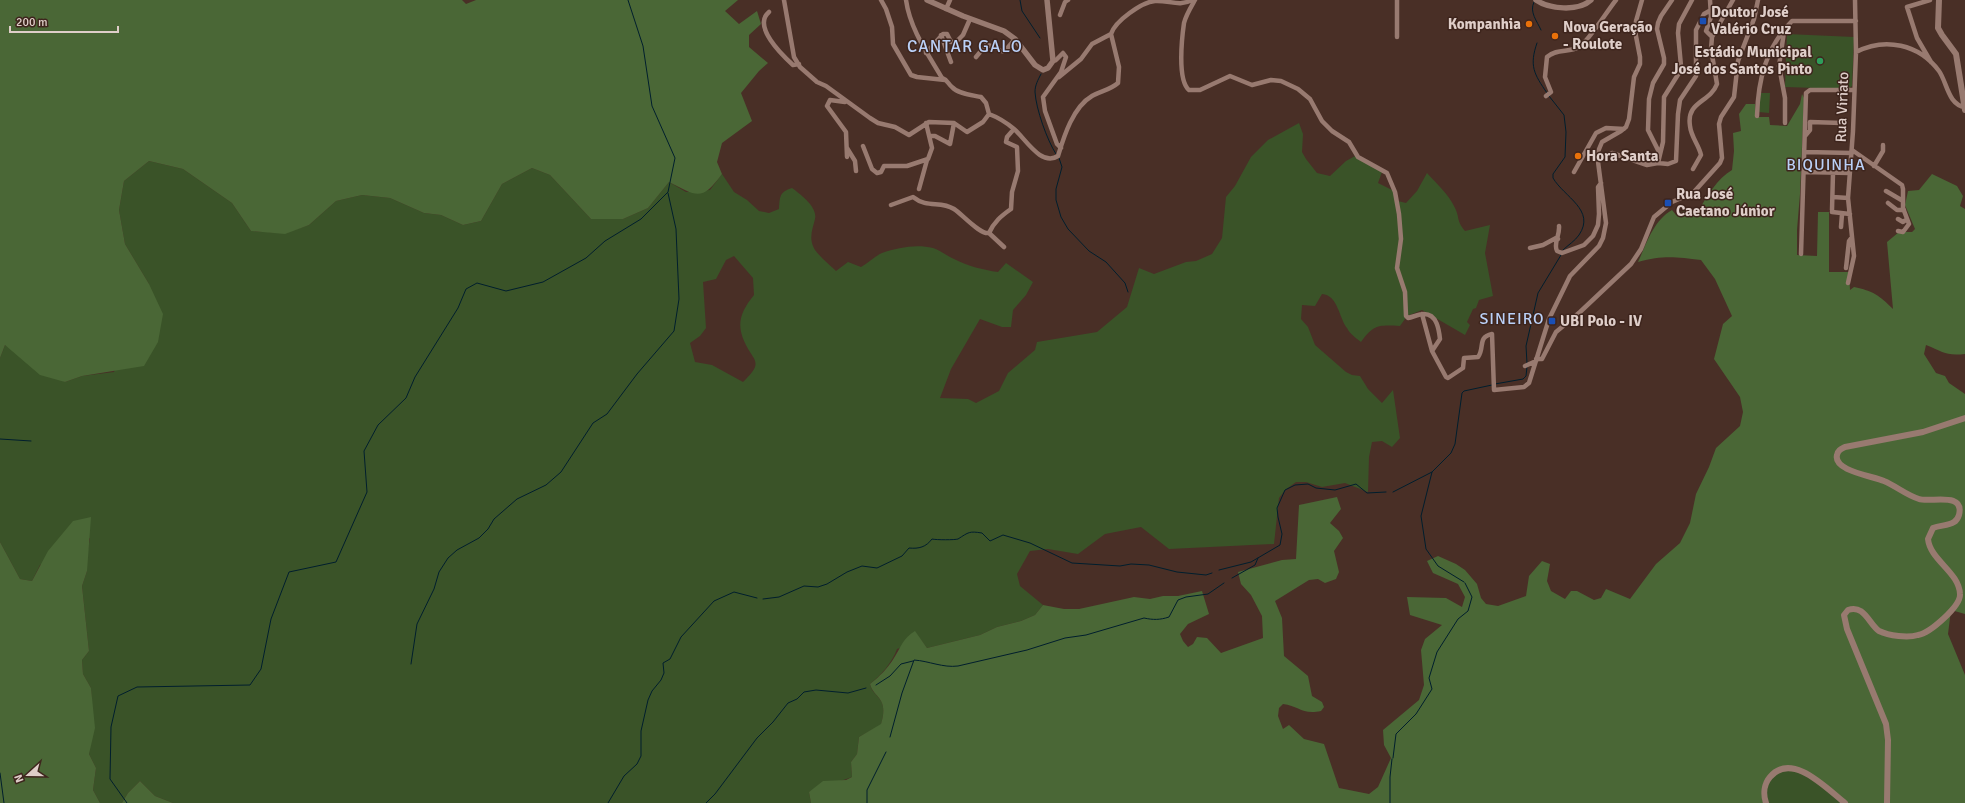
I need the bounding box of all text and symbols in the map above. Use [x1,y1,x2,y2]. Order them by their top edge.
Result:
place label: Doutor José Valério Cruz [1711,3,1791,38]
scale bar [10,8,118,34]
text: 200 m [16,15,48,30]
place label: Kompanhia [1448,15,1521,33]
marker: Doutor José Valério Cruz [1698,16,1708,26]
place label: Nova Geração - Roulote [1563,18,1653,53]
marker: Kompanhia [1524,19,1534,29]
marker: Nova Geração - Roulote [1550,31,1560,41]
district label: CANTAR GALO [907,36,1023,57]
place label: Estádio Municipal José dos Santos Pinto [1671,43,1812,78]
marker: Estádio Municipal José dos Santos Pinto [1815,56,1825,66]
street label: Rua Viriato [1832,71,1852,143]
place label: Hora Santa [1586,147,1659,165]
marker: Hora Santa [1573,151,1583,161]
district label: BIQUINHA [1786,155,1866,175]
place label: Rua José Caetano Júnior [1676,185,1775,220]
marker: Rua José Caetano Júnior [1663,198,1673,208]
district label: SINEIRO [1479,309,1545,329]
place label: UBI Polo - IV [1560,312,1642,330]
marker: UBI Polo - IV [1547,316,1557,326]
north arrow [8,755,48,795]
text: N [12,773,27,784]

